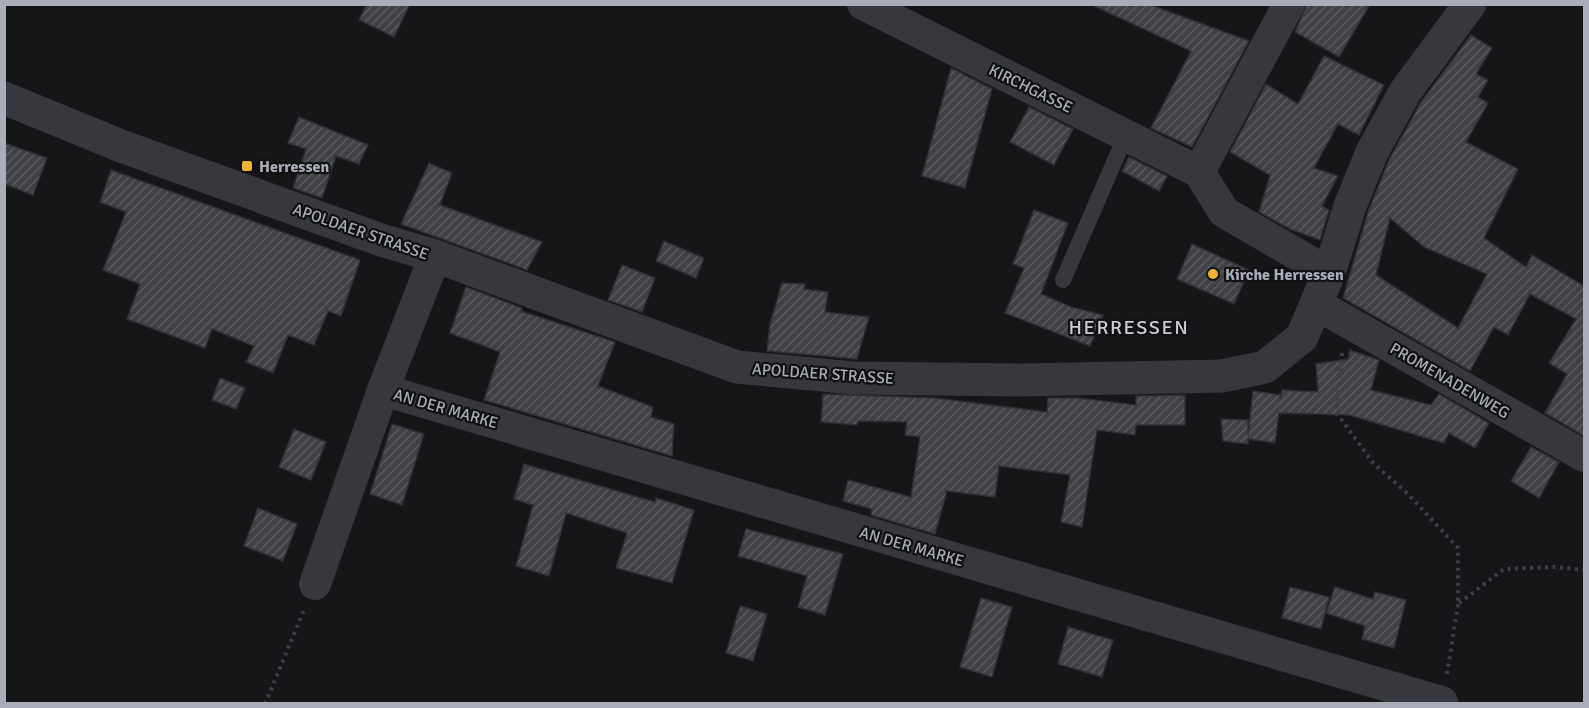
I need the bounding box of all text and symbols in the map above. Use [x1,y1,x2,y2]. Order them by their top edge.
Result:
street label: KIRCHGASSE [985,60,1076,118]
place label: Herressen [259,157,329,177]
marker: Herressen [240,159,254,173]
street label: APOLDAER STRASSE [290,199,431,265]
place label: Kirche Herressen [1225,265,1344,285]
marker: Kirche Herressen [1206,267,1220,281]
district label: HERRESSEN [1069,315,1189,340]
street label: PROMENADENWEG [1386,339,1513,423]
street label: APOLDAER STRASSE [751,359,895,389]
street label: AN DER MARKE [391,385,500,433]
street label: AN DER MARKE [857,523,966,571]

